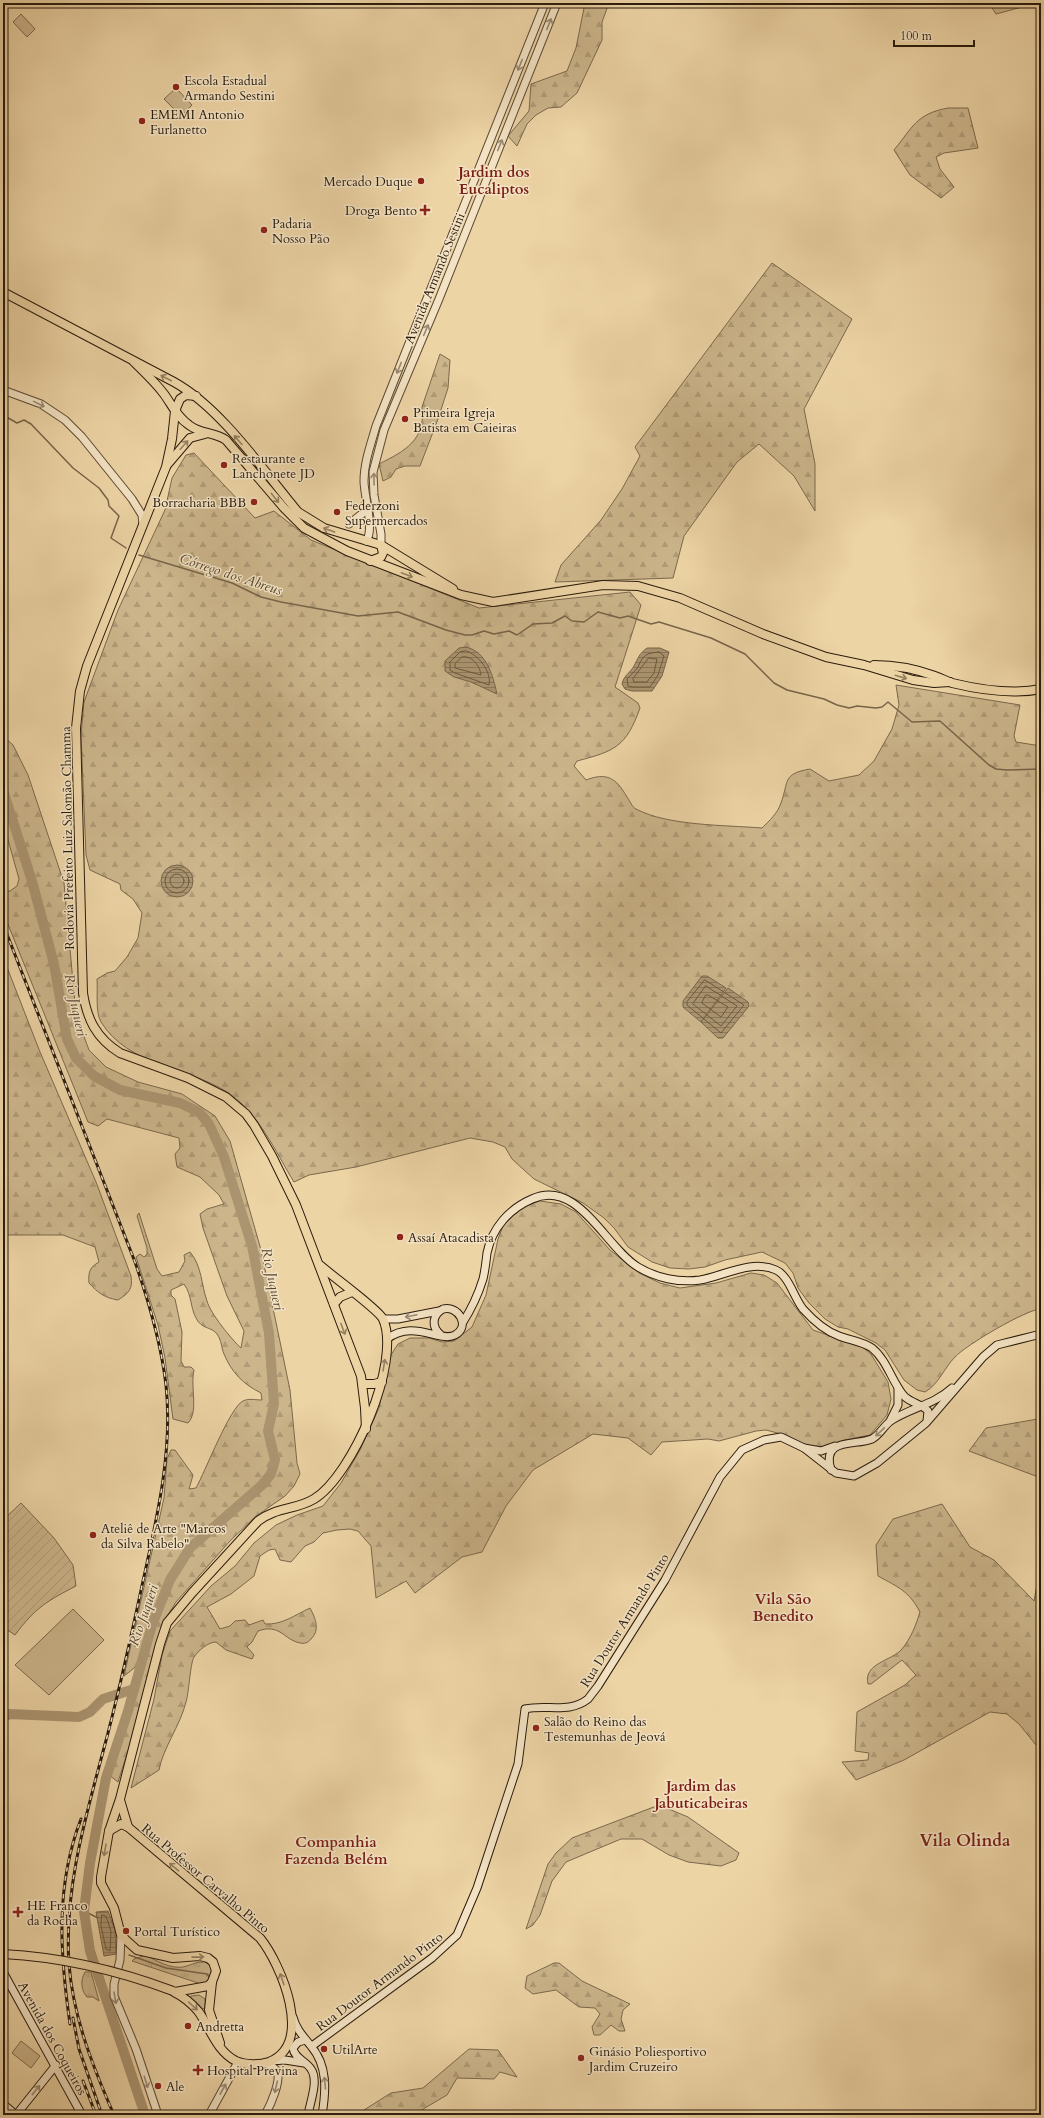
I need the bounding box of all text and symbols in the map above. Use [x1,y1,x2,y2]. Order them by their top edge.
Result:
one-way arrow [545,19,553,31]
scale bar [894,22,974,48]
text: 100 m [900,28,933,44]
one-way arrow [516,59,524,71]
place label: Escola Estadual Armando Sestini [184,72,275,105]
marker: Escola Estadual Armando Sestini [171,82,181,92]
place label: EMEMI Antonio Furlanetto [150,106,244,139]
marker: EMEMI Antonio Furlanetto [137,116,147,126]
one-way arrow [497,139,505,151]
district label: Jardim dos Eucaliptos [456,162,530,199]
place label: Mercado Duque [323,173,413,191]
marker: Mercado Duque [416,176,426,186]
place label: Droga Bento [345,202,417,220]
marker: Droga Bento [420,205,430,215]
street label: Avenida Armando Sestini [400,210,470,347]
place label: Padaria Nosso Pão [272,215,330,248]
marker: Padaria Nosso Pão [259,225,269,235]
one-way arrow [422,325,430,337]
one-way arrow [395,361,402,373]
one-way arrow [160,374,172,381]
one-way arrow [33,401,45,408]
place label: Primeira Igreja Batista em Caieiras [413,404,517,437]
marker: Primeira Igreja Batista em Caieiras [400,414,410,424]
one-way arrow [233,434,242,445]
one-way arrow [179,440,188,450]
place label: Restaurante e Lanchonete JD [232,450,315,483]
marker: Restaurante e Lanchonete JD [219,460,229,470]
one-way arrow [370,473,377,486]
one-way arrow [270,492,279,503]
place label: Borracharia BBB [152,494,246,512]
marker: Borracharia BBB [249,497,259,507]
place label: Federzoni Supermercados [345,497,428,530]
marker: Federzoni Supermercados [332,507,342,517]
one-way arrow [323,525,335,533]
water label: Córrego dos Abreus [177,549,285,600]
one-way arrow [400,571,412,579]
one-way arrow [894,674,907,681]
street label: Rodovia Prefeito Luiz Salomão Chamma [57,726,79,950]
water label: Rio Juqueri [60,972,91,1038]
place label: Assaí Atacadista [408,1229,494,1247]
marker: Assaí Atacadista [395,1232,405,1242]
water label: Rio Juqueri [257,1246,288,1312]
one-way arrow [405,1313,418,1321]
one-way arrow [340,1322,348,1334]
one-way arrow [380,1359,388,1372]
one-way arrow [875,1427,885,1436]
place label: Ateliê de Arte "Marcos da Silva Rabelo" [101,1520,226,1553]
marker: Ateliê de Arte "Marcos da Silva Rabelo" [88,1530,98,1540]
street label: Rua Doutor Armando Pinto [576,1550,673,1691]
water label: Rio Juqueri [124,1582,163,1648]
district label: Vila São Benedito [753,1589,814,1626]
place label: Salão do Reino das Testemunhas de Jeová [544,1713,666,1746]
marker: Salão do Reino das Testemunhas de Jeová [531,1723,541,1733]
district label: Jardim das Jabuticabeiras [652,1776,748,1813]
street label: Rua Professor Carvalho Pinto [138,1820,273,1938]
district label: Vila Olinda [920,1829,1011,1852]
district label: Companhia Fazenda Belém [284,1832,388,1869]
one-way arrow [101,1843,109,1856]
one-way arrow [169,1863,180,1872]
place label: HE Franco da Rocha [27,1897,88,1930]
marker: HE Franco da Rocha [12,1906,24,1918]
place label: Portal Turístico [134,1923,220,1941]
marker: Portal Turístico [121,1926,131,1936]
street label: Rua Doutor Armando Pinto [312,1928,447,2036]
one-way arrow [191,1953,204,1961]
one-way arrow [278,1973,286,1985]
street label: Avenida dos Coqueiros [13,1978,91,2099]
one-way arrow [111,1991,119,2004]
one-way arrow [188,2002,198,2011]
place label: Andretta [196,2018,244,2036]
marker: Andretta [183,2021,193,2031]
place label: UtilArte [332,2041,378,2059]
place label: Ginásio Poliesportivo Jardim Cruzeiro [587,2043,706,2076]
marker: UtilArte [319,2044,329,2054]
marker: Ginásio Poliesportivo Jardim Cruzeiro [576,2053,586,2063]
place label: Hospital Previna [207,2062,298,2080]
marker: Hospital Previna [192,2064,204,2076]
one-way arrow [143,2075,150,2088]
one-way arrow [322,2077,329,2090]
place label: Ale [166,2078,185,2096]
one-way arrow [272,2080,279,2093]
marker: Ale [153,2081,163,2091]
one-way arrow [220,2083,228,2095]
one-way arrow [31,2084,40,2095]

